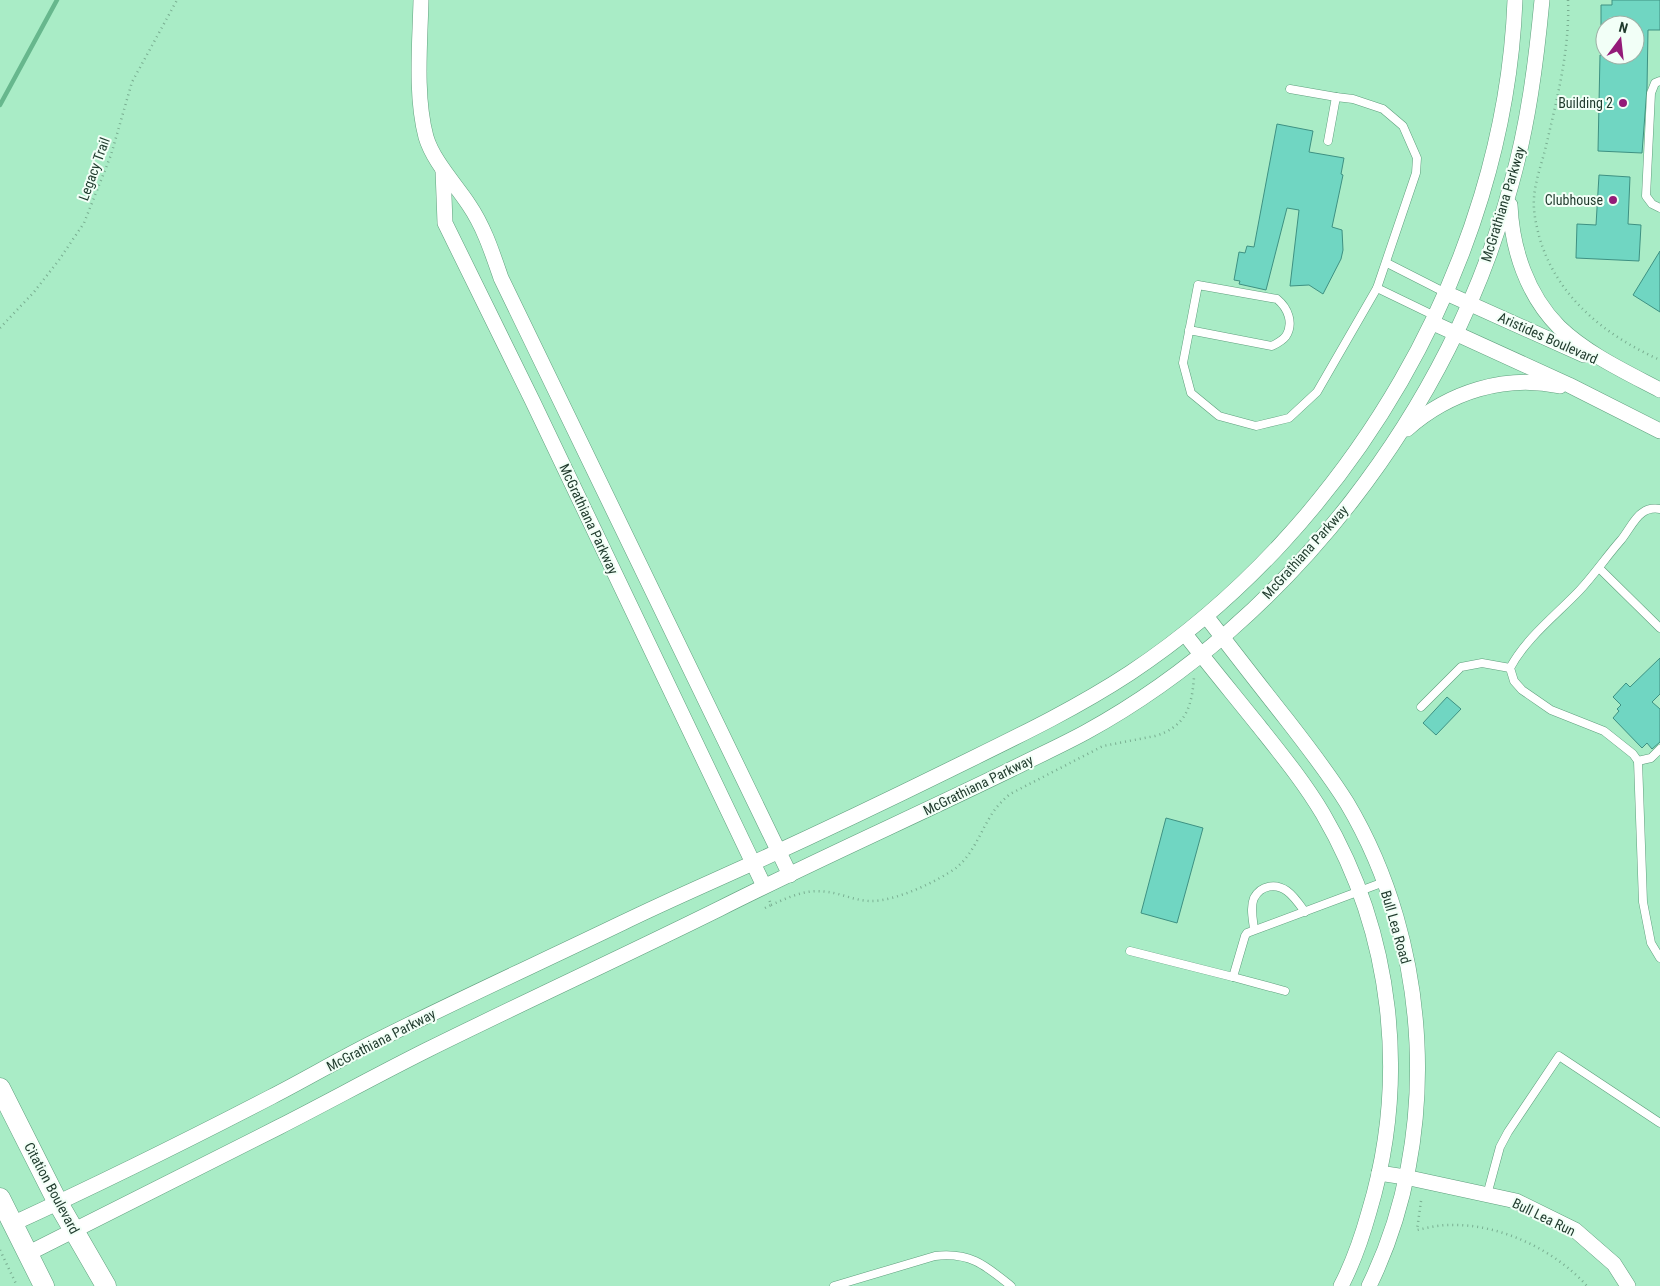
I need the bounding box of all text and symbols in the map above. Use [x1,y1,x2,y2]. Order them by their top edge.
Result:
north arrow [1595,15,1645,65]
text: N [1617,19,1630,36]
place label: Building 2 [1558,95,1613,111]
marker: Building 2 [1617,97,1629,109]
street label: Legacy Trail [75,135,113,203]
street label: McGrathiana Parkway [1478,144,1528,264]
place label: Clubhouse [1545,192,1603,208]
marker: Clubhouse [1607,194,1619,206]
street label: Aristides Boulevard [1496,309,1600,367]
street label: McGrathiana Parkway [556,461,622,577]
street label: McGrathiana Parkway [1259,502,1351,602]
street label: McGrathiana Parkway [921,751,1036,819]
street label: Bull Lea Road [1378,889,1414,965]
street label: McGrathiana Parkway [324,1006,438,1074]
street label: Citation Boulevard [21,1140,83,1236]
street label: Bull Lea Run [1510,1195,1578,1239]

